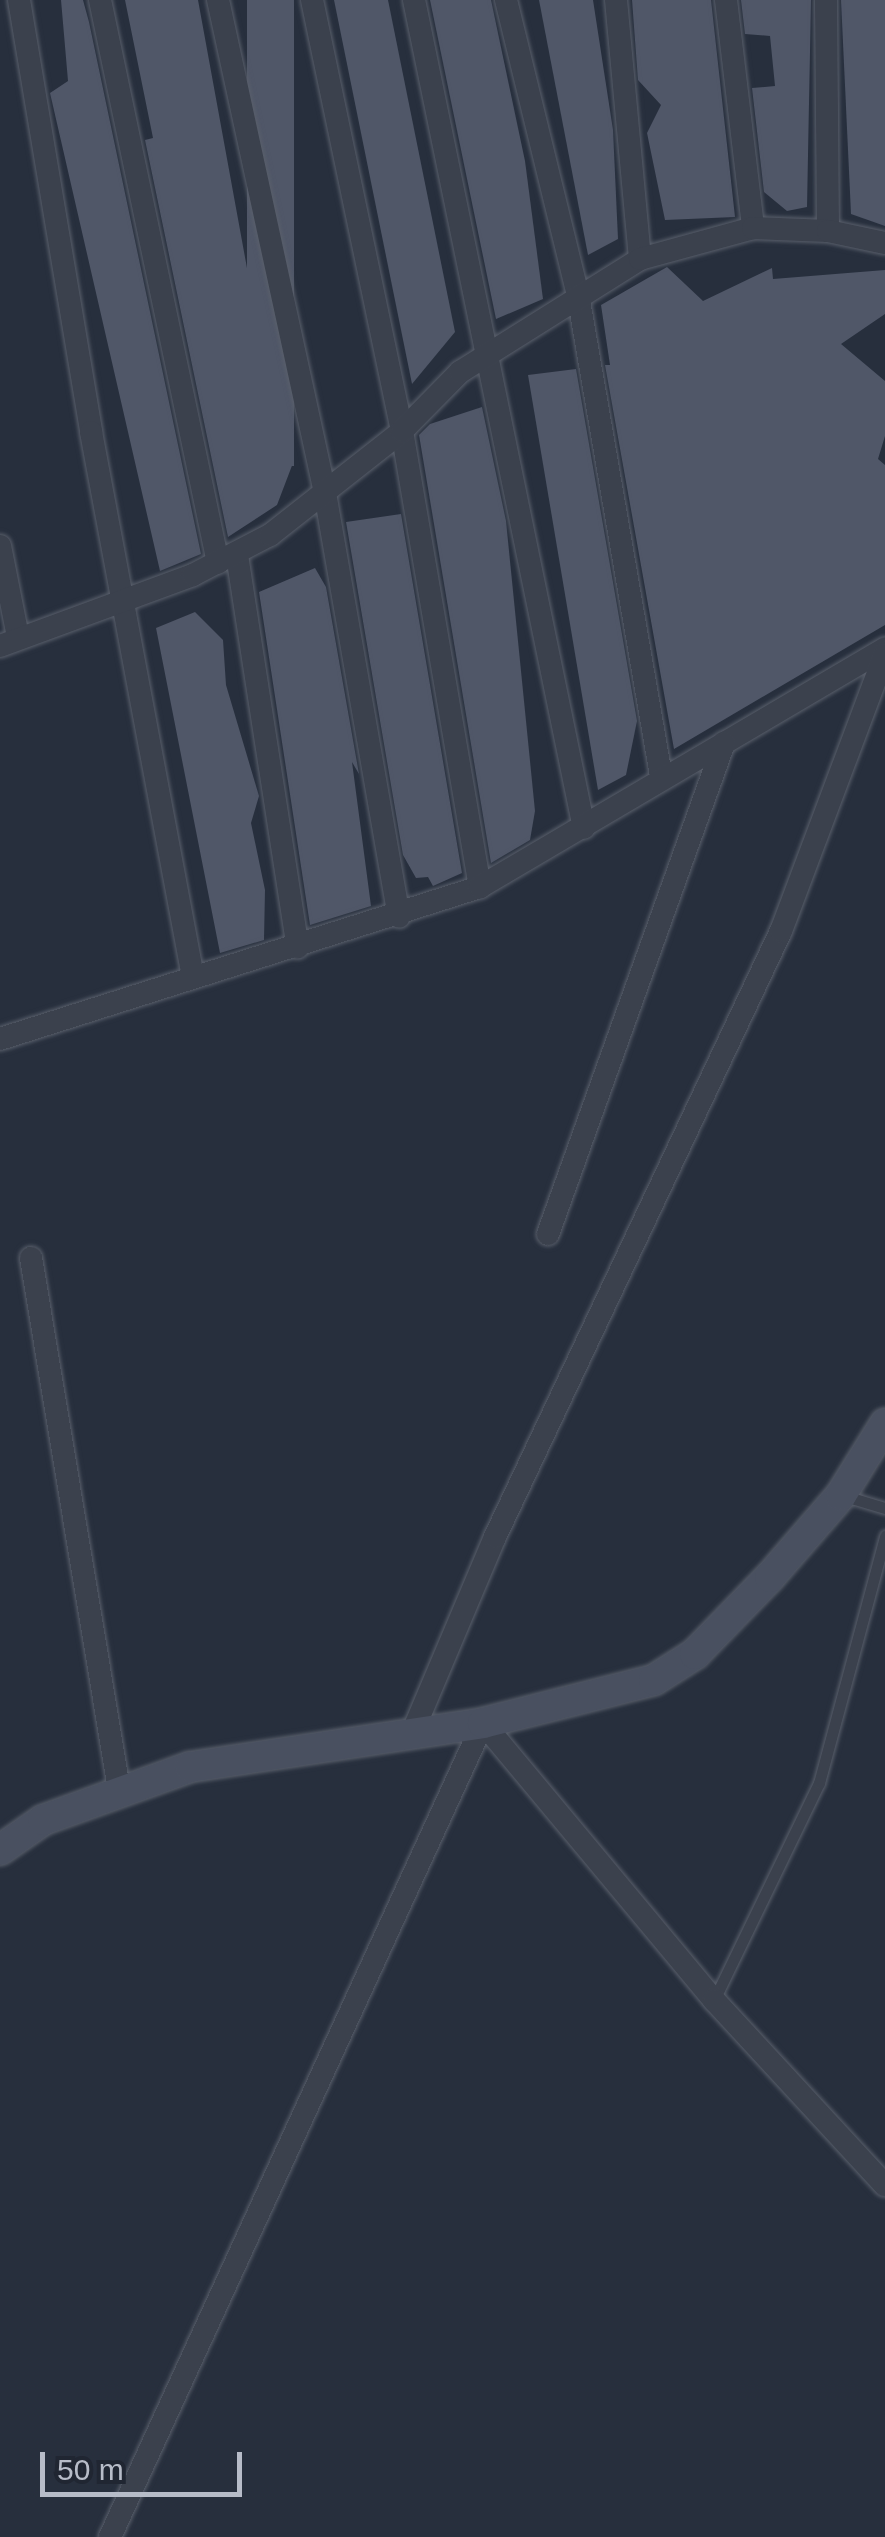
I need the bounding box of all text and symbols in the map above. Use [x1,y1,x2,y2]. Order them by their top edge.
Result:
scale bar [45,2432,248,2494]
text: 50 m [57,2453,124,2486]

